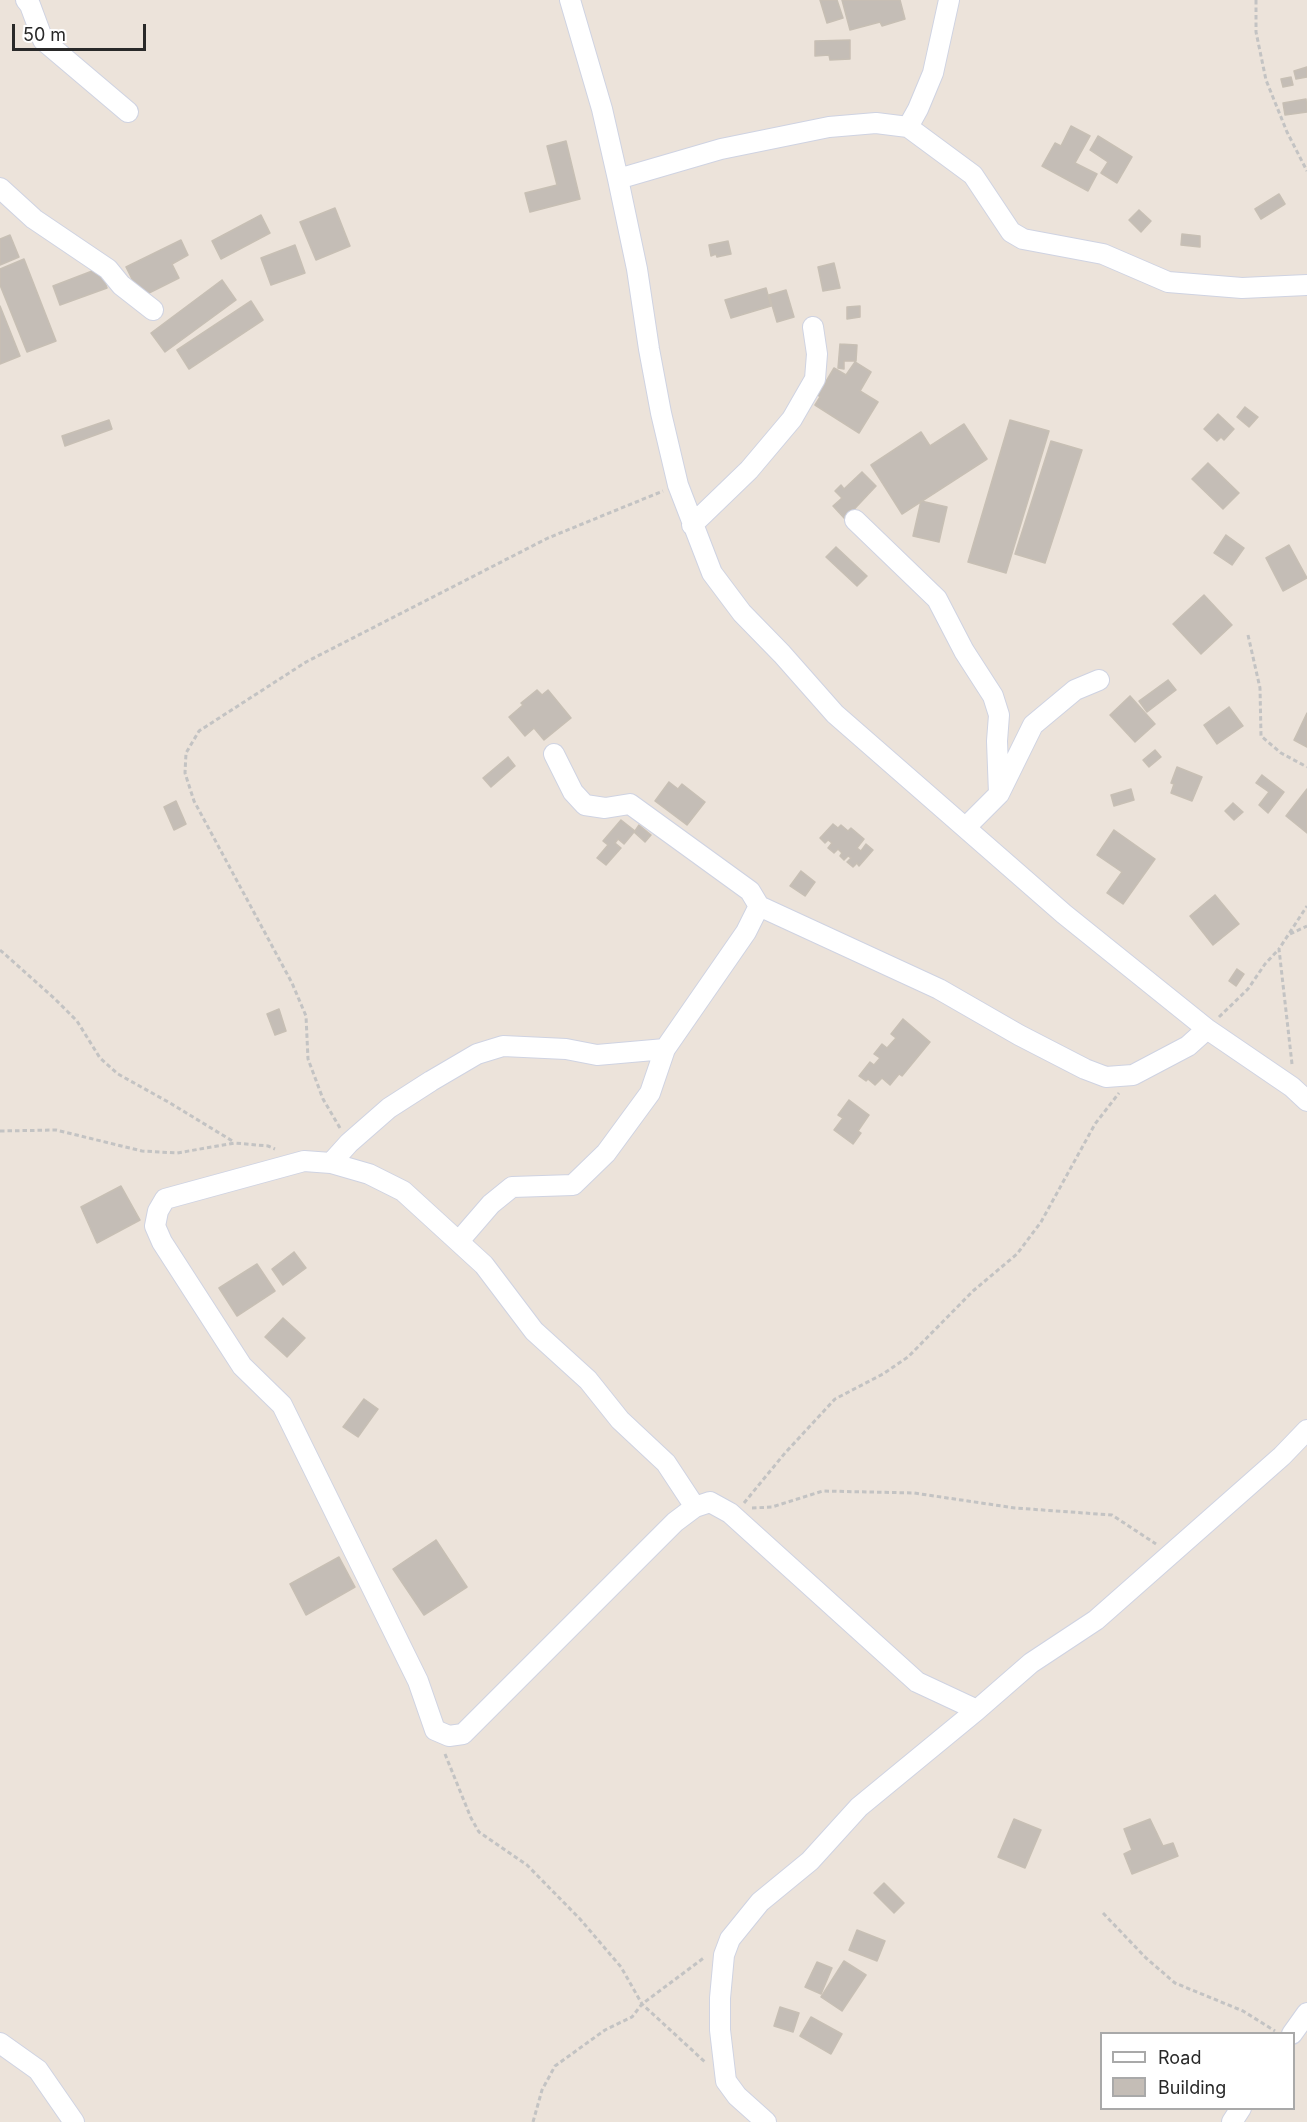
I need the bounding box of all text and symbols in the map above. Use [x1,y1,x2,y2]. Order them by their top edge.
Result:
scale bar [15,12,148,50]
text: 50 m [23,24,66,45]
legend [1100,2032,1295,2110]
text: Road [1158,2047,1201,2068]
text: Building [1158,2077,1226,2098]

